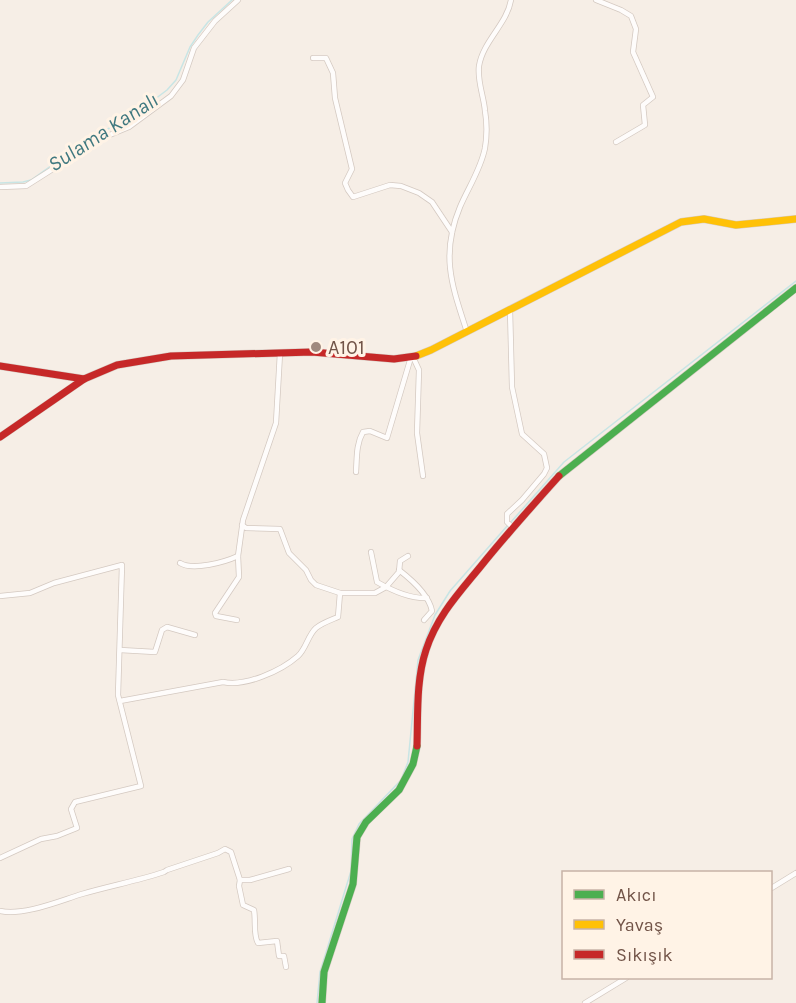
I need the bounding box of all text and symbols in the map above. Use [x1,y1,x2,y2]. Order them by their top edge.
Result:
water label: Sulama Kanalı [43,87,163,177]
place label: A101 [328,336,365,359]
marker: A101 [309,340,323,354]
legend [562,871,772,979]
text: Akıcı [616,884,657,906]
text: Yavaş [616,914,663,936]
text: Sıkışık [616,944,673,966]

